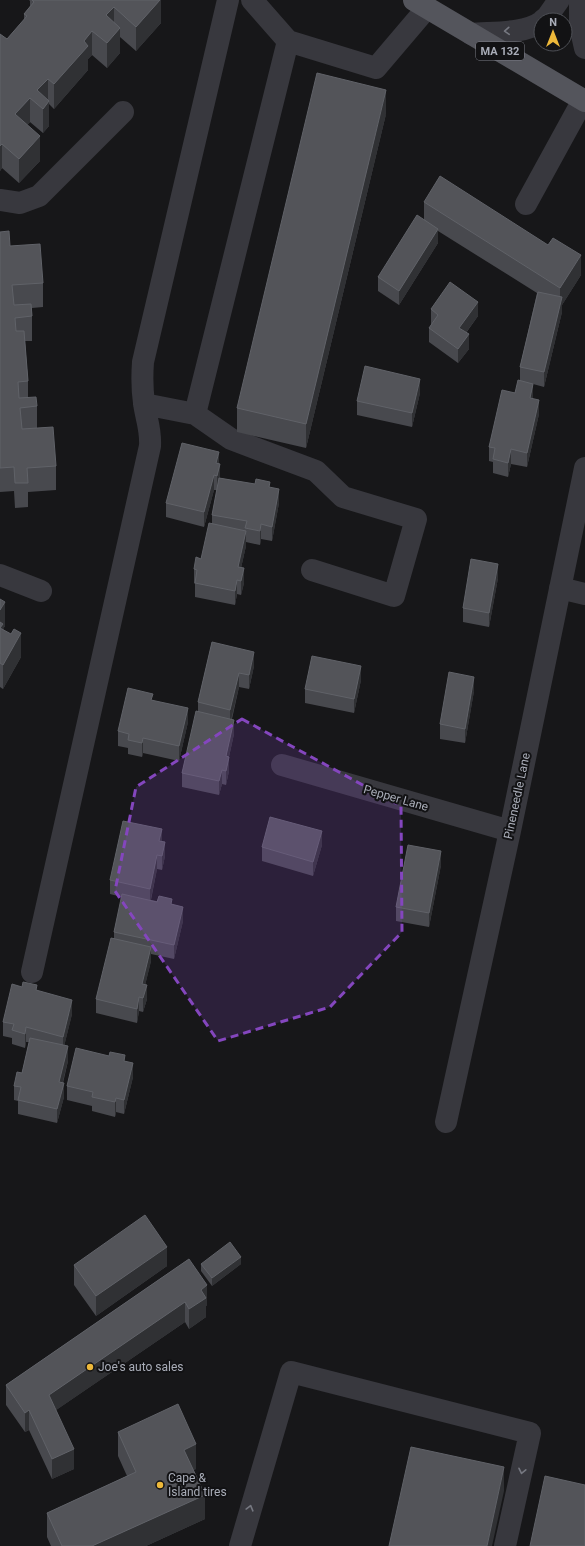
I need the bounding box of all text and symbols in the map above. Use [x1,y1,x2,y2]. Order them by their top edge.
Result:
north arrow [533,12,573,52]
text: N [549,16,557,29]
one-way arrow [504,26,510,35]
road number: MA 132 [476,42,524,60]
street label: Pineneedle Lane [501,752,533,840]
street label: Pepper Lane [362,782,430,814]
place label: Joe's auto sales [98,1360,184,1374]
marker: Joe's auto sales [85,1362,95,1372]
one-way arrow [518,1468,526,1474]
place label: Cape & Island tires [168,1471,227,1499]
marker: Cape & Island tires [155,1480,165,1490]
one-way arrow [245,1505,254,1512]

